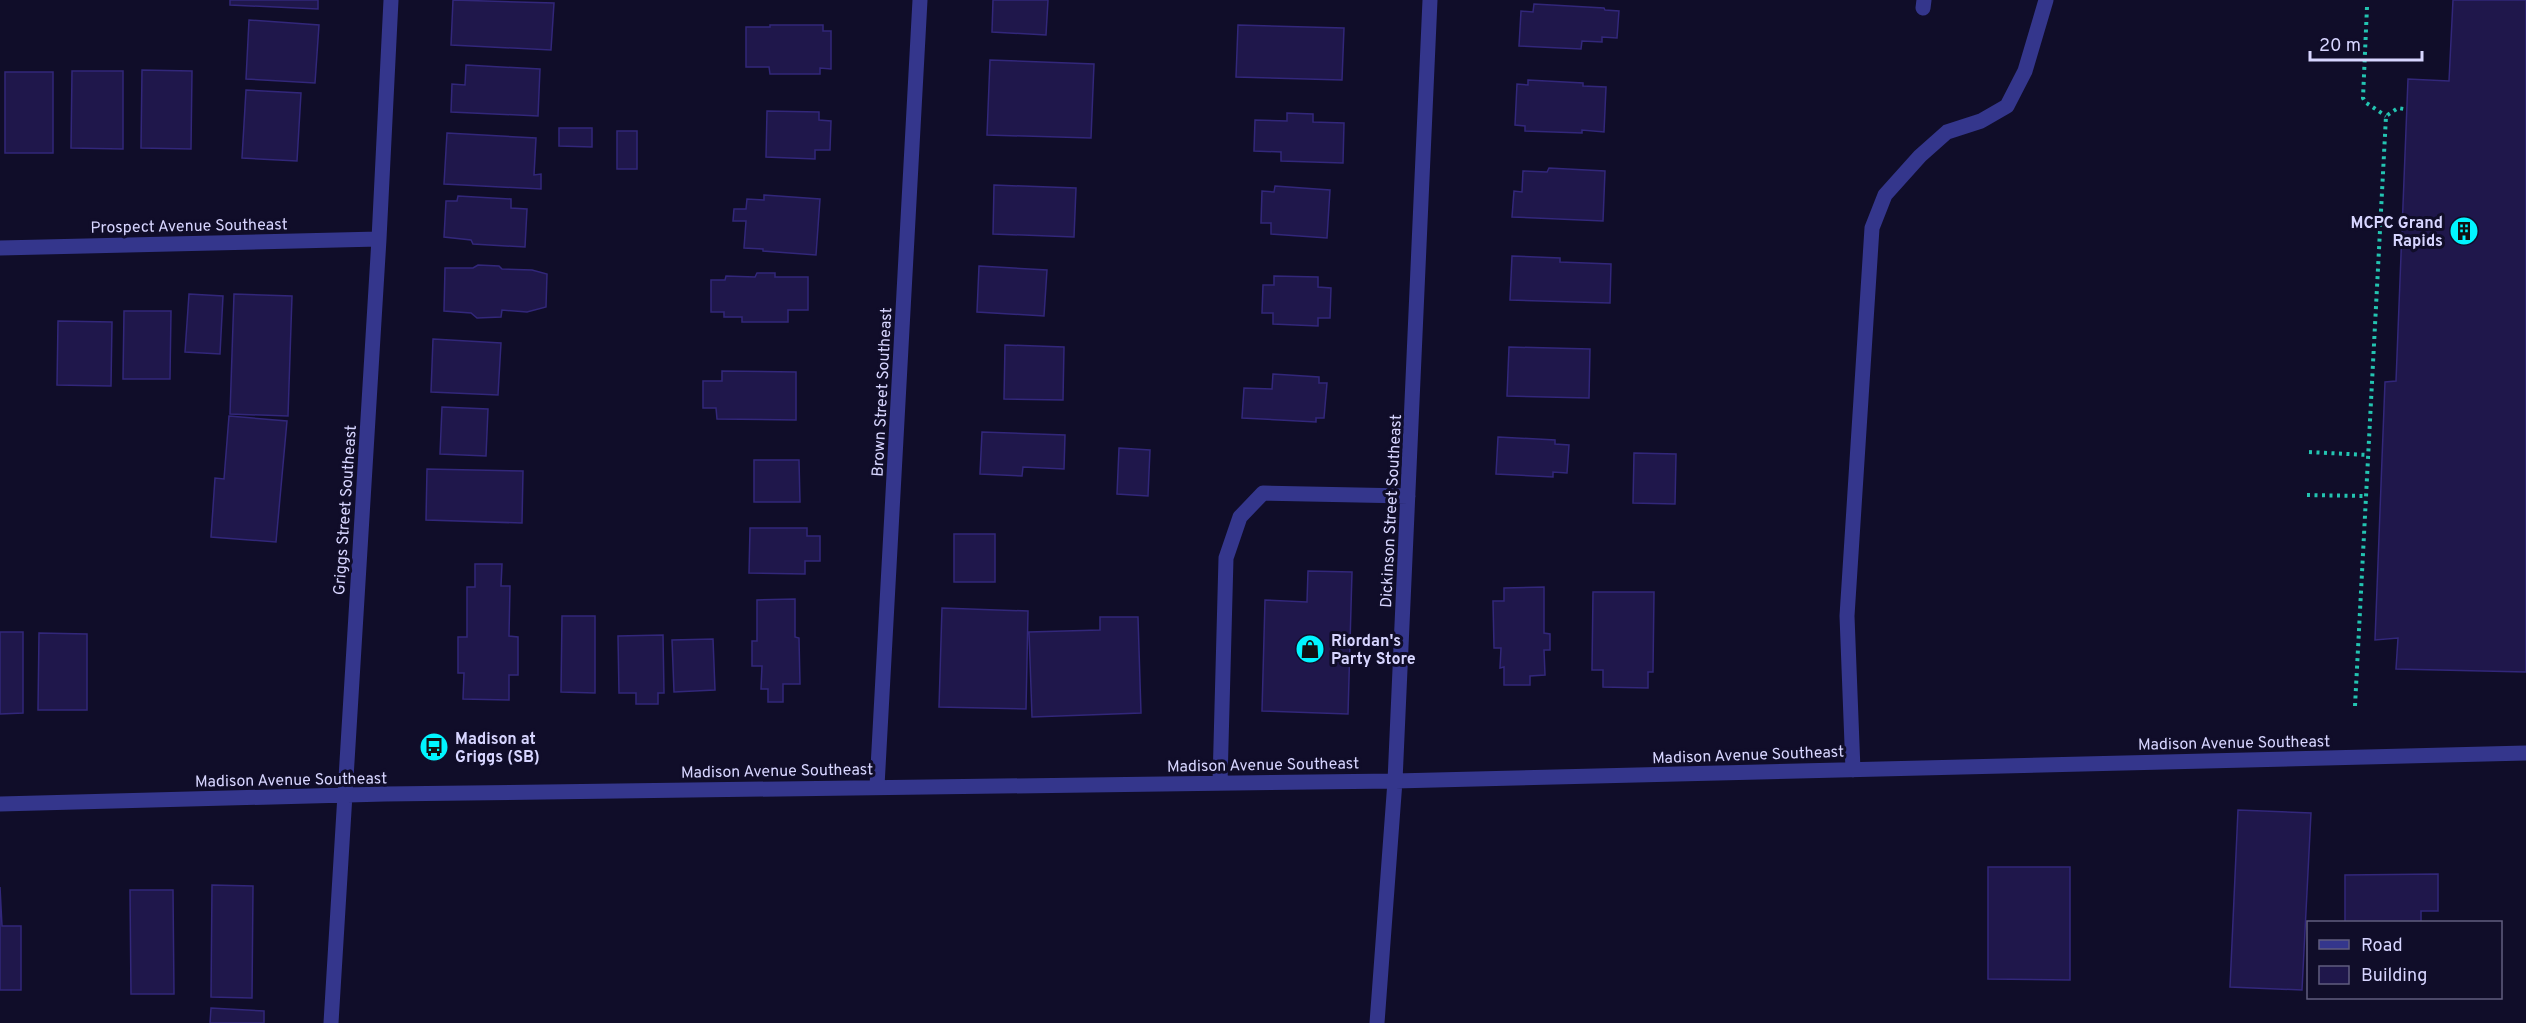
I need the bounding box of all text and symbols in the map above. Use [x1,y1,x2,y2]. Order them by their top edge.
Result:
scale bar [2310,24,2422,62]
text: 20 m [2319,35,2361,58]
place label: MCPC Grand Rapids [2351,214,2443,252]
street label: Prospect Avenue Southeast [90,215,288,239]
building icon: MCPC Grand Rapids [2448,215,2480,247]
street label: Brown Street Southeast [869,307,897,477]
street label: Dickinson Street Southeast [1377,414,1407,608]
street label: Griggs Street Southeast [330,424,362,596]
place label: Riordan's Party Store [1331,632,1416,670]
shop icon: Riordan's Party Store [1294,633,1326,665]
place label: Madison at Griggs (SB) [455,730,540,768]
bus stop icon: Madison at Griggs (SB) [418,731,450,763]
street label: Madison Avenue Southeast [2138,732,2330,756]
street label: Madison Avenue Southeast [1652,743,1844,769]
street label: Madison Avenue Southeast [1167,754,1359,778]
street label: Madison Avenue Southeast [681,760,873,784]
street label: Madison Avenue Southeast [195,769,387,793]
legend [2307,921,2502,999]
text: Road [2361,935,2403,958]
text: Building [2361,965,2427,988]

